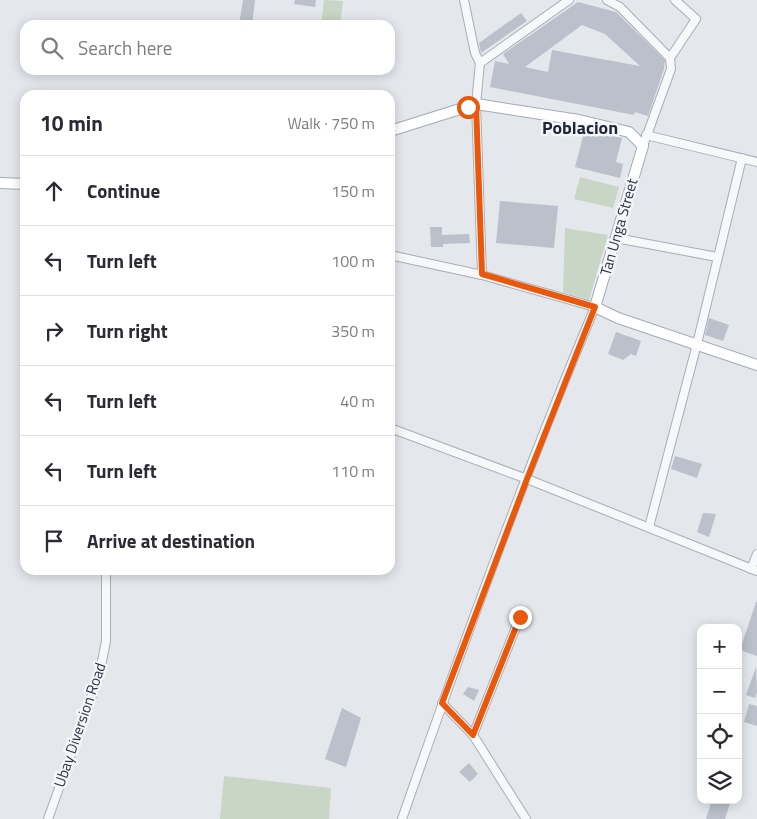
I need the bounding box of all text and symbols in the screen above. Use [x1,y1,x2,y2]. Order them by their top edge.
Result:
search box [20,20,395,75]
text: Search here [78,33,172,62]
icon: search [38,34,66,62]
route start [457,96,480,119]
text: 10 min [40,107,103,139]
text: Walk · 750 m [287,111,375,135]
district label: Poblacion [542,114,618,141]
street label: Tan Unga Street [594,175,644,278]
text: Continue [87,176,160,205]
icon: ahead [40,177,68,205]
text: 150 m [331,179,375,203]
text: Turn left [87,246,157,275]
icon: left [40,247,68,275]
text: 100 m [331,249,375,273]
text: Turn right [87,316,168,345]
icon: right [40,317,68,345]
text: 350 m [331,319,375,343]
text: Turn left [87,386,157,415]
icon: left [40,387,68,415]
text: 40 m [340,389,375,413]
text: Turn left [87,456,157,485]
icon: left [40,457,68,485]
text: 110 m [331,459,375,483]
text: Arrive at destination [87,526,255,555]
icon: arrive [40,527,68,555]
route end [509,606,532,629]
map controls [697,624,742,804]
button: + [697,624,742,669]
street label: Ubay Diversion Road [47,659,112,790]
button: − [697,669,742,714]
button: locate [697,714,742,759]
button: layers [697,759,742,804]

